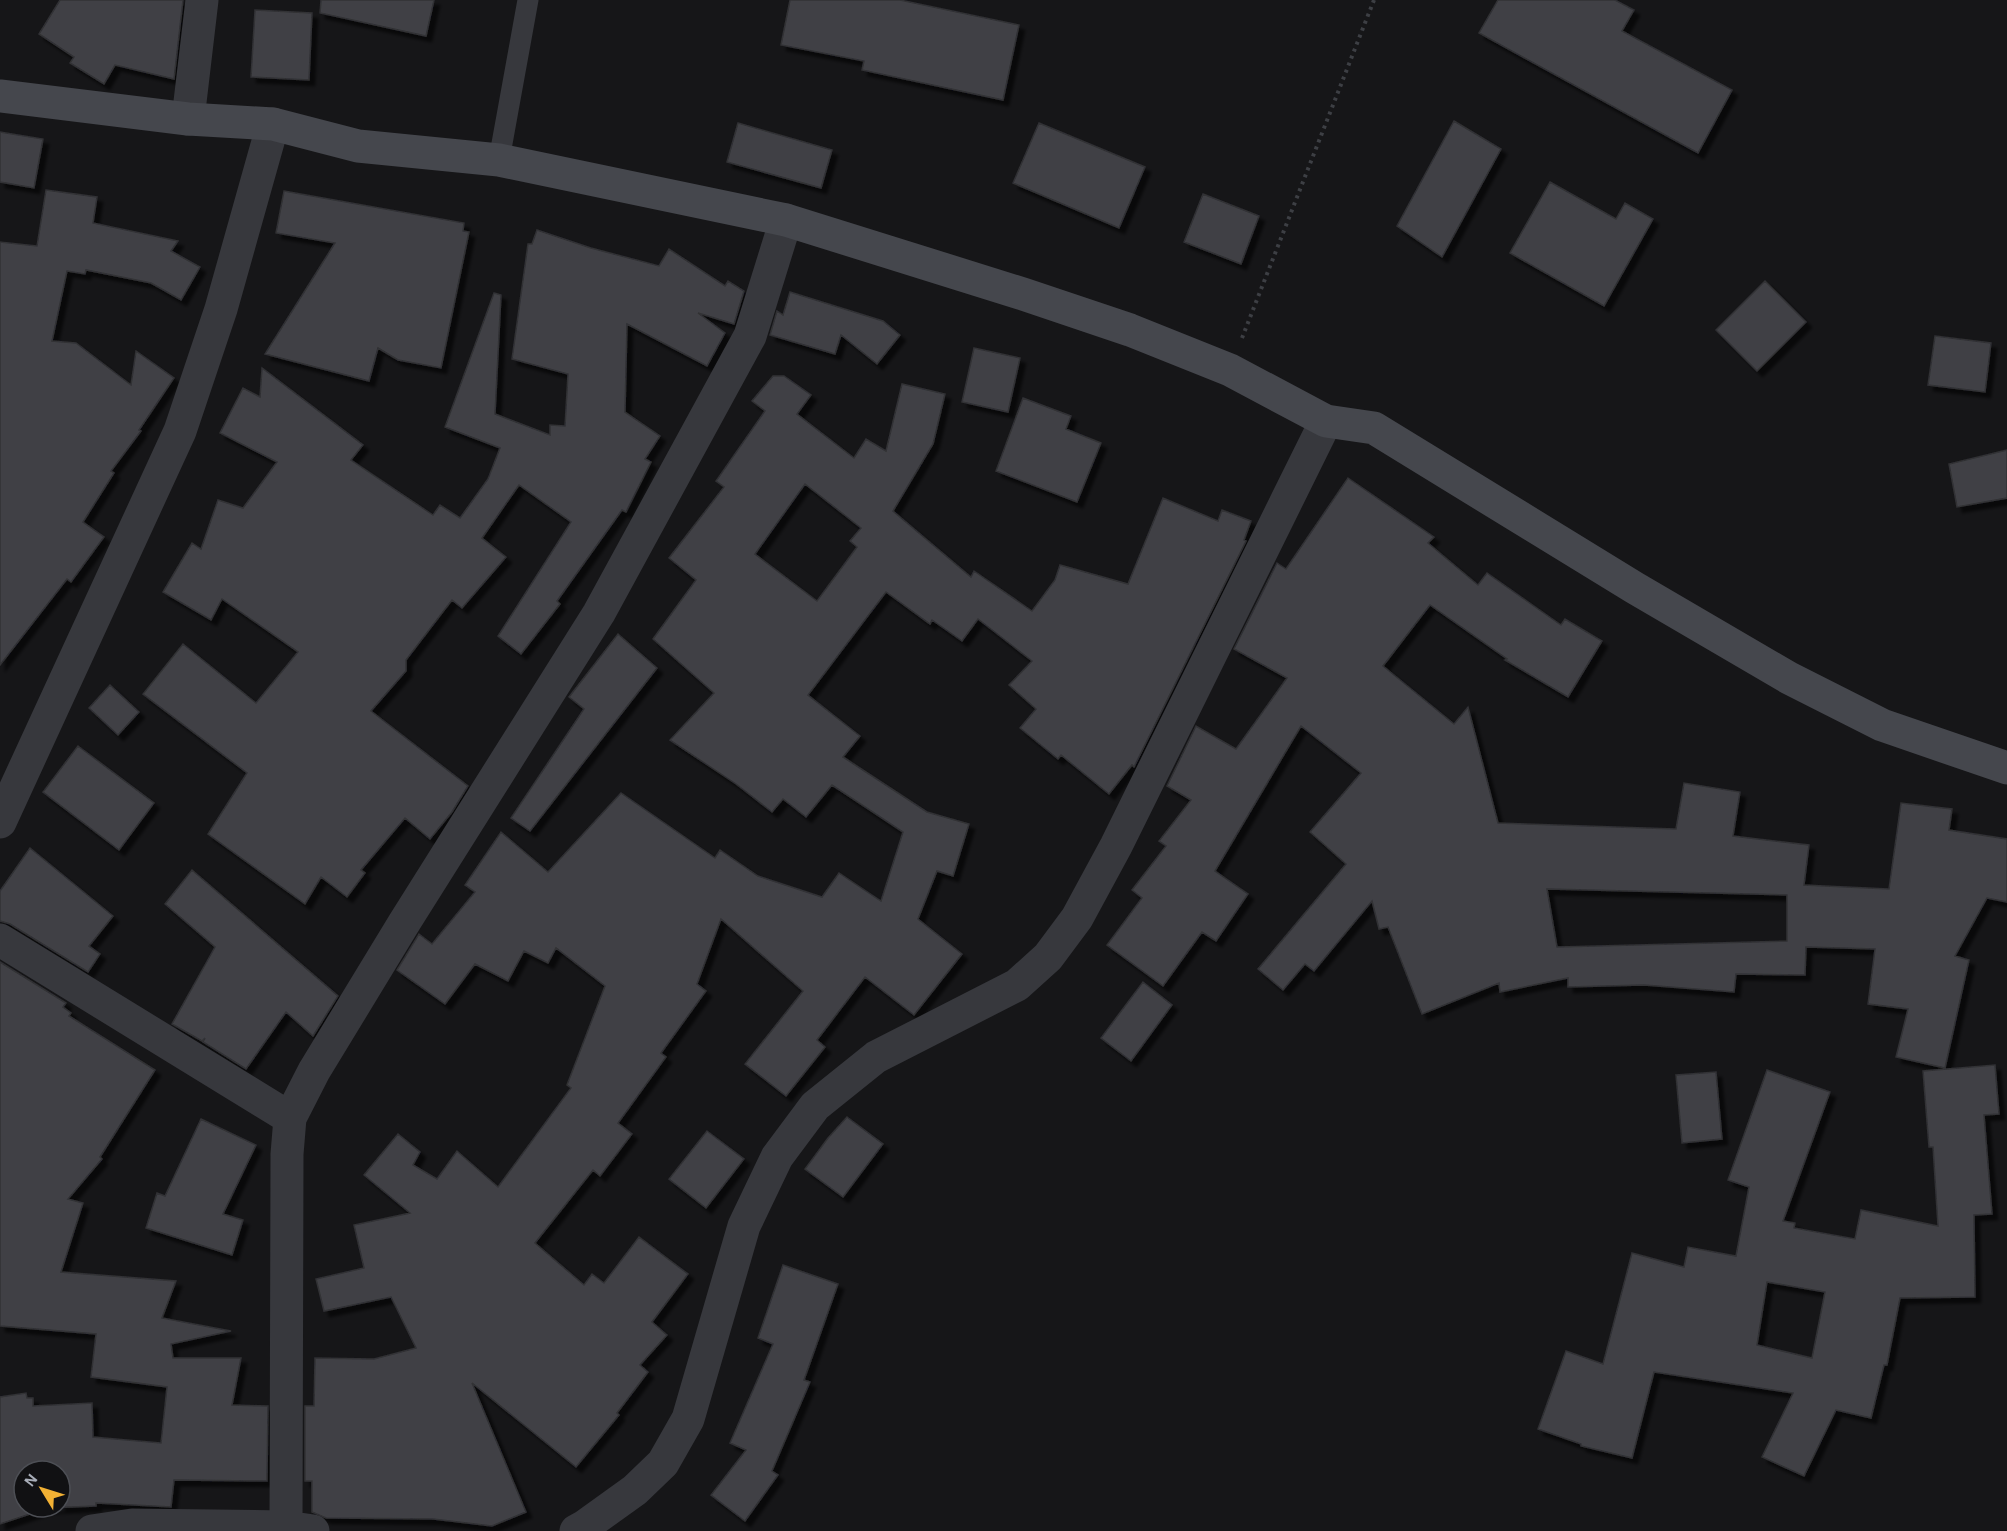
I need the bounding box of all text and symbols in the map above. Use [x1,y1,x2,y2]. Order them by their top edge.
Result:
north arrow [12,1459,72,1519]
text: N [21,1471,41,1490]

